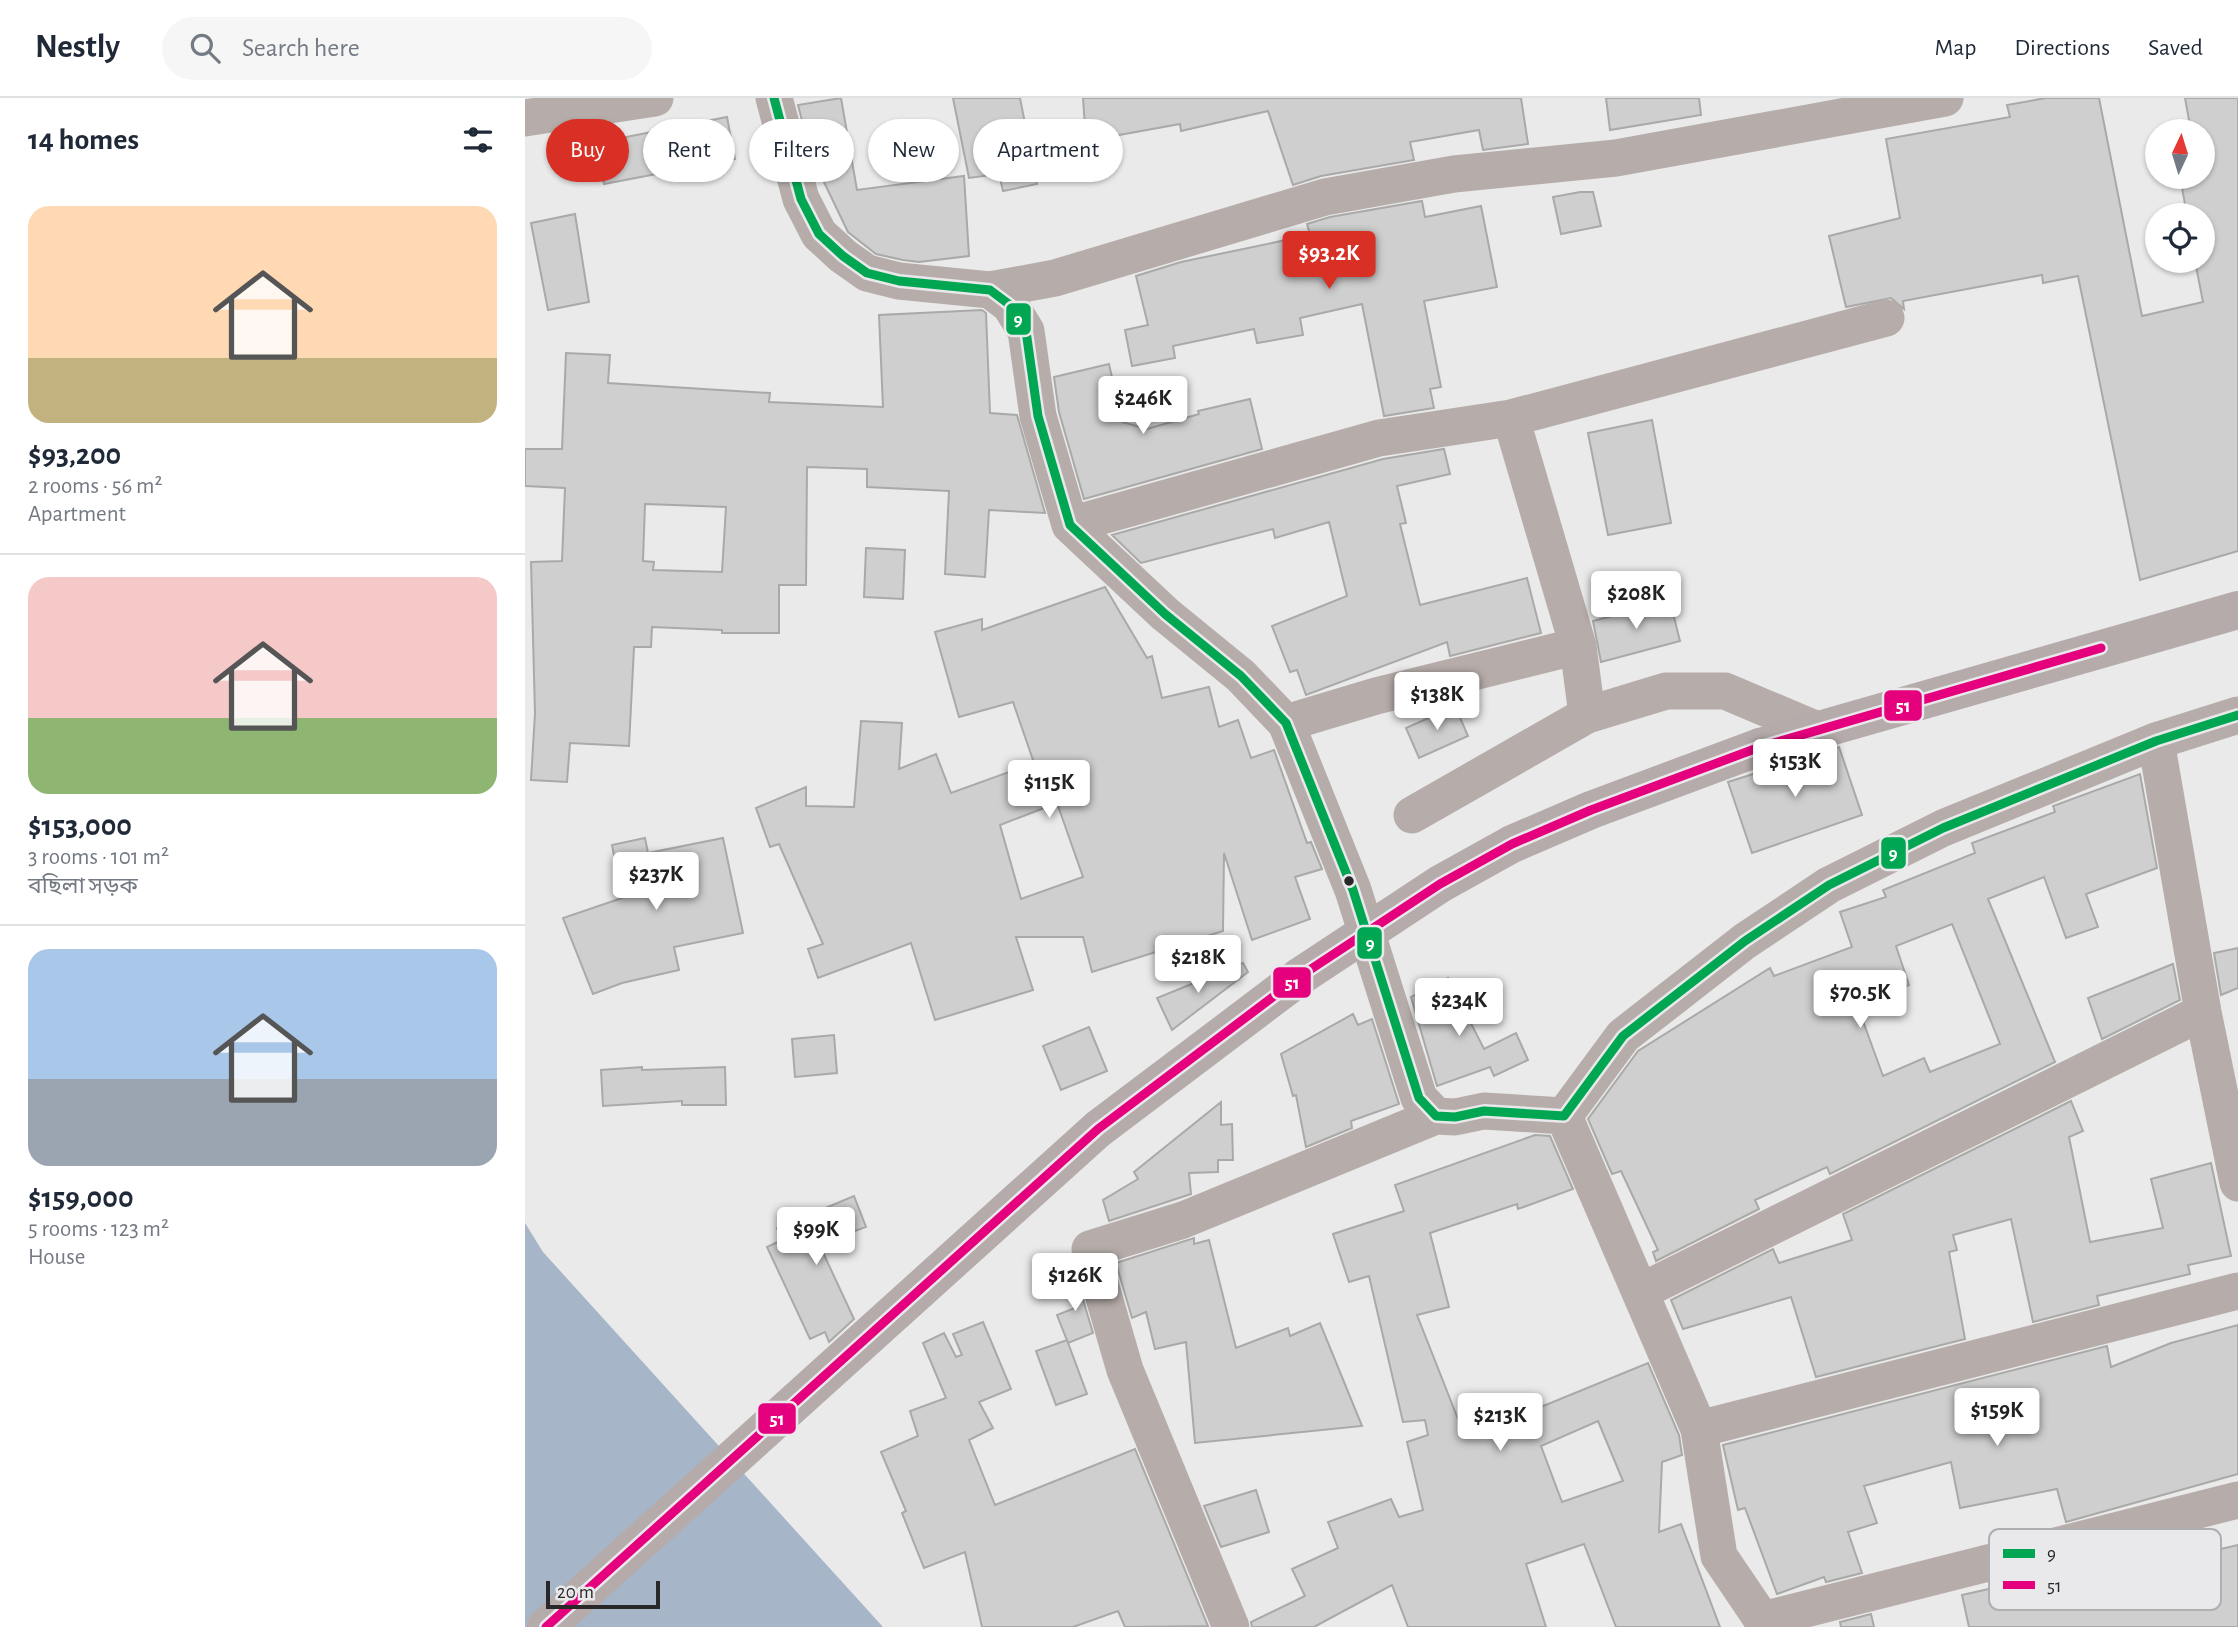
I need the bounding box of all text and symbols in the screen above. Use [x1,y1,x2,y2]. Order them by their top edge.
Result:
search box [162,17,652,80]
icon: search [186,29,224,67]
text: Nestly [35,31,120,64]
text: Search here [242,35,360,61]
text: Map [1934,36,1976,60]
text: Directions [2014,36,2110,60]
text: Saved [2148,36,2203,60]
chip: Buy [546,119,629,182]
chip: Rent [643,119,735,182]
chip: Filters [749,119,854,182]
chip: New [868,119,959,182]
chip: Apartment [973,119,1123,182]
north arrow [2145,119,2215,189]
map controls [2145,119,2215,273]
icon: filters [459,121,497,159]
text: 14 homes [28,125,139,155]
button: locate [2145,203,2215,273]
pin: $93.2K [1272,232,1386,291]
text: $93.2K [1299,242,1359,265]
icon: home [200,252,326,378]
line badge: 9 [1005,302,1032,336]
text: 9 [1013,311,1023,330]
pin: $246K [1094,376,1192,436]
text: $246K [1114,387,1172,410]
text: $93,200 [28,440,121,470]
text: 2 rooms · 56 m² [28,475,162,498]
text: Apartment [28,503,126,526]
pin: $208K [1587,572,1685,631]
text: $208K [1607,582,1665,605]
icon: home [200,623,326,749]
pin: $138K [1388,672,1486,732]
text: $138K [1410,683,1464,706]
line badge: 51 [1883,689,1923,722]
text: 51 [1895,697,1911,716]
pin: $153K [1746,740,1844,799]
text: $153K [1769,750,1821,773]
pin: $115K [1000,760,1098,820]
text: $115K [1024,771,1074,794]
text: $153,000 [28,811,132,841]
line badge: 9 [1880,836,1907,870]
text: 9 [1888,845,1898,864]
text: 3 rooms · 101 m² [28,846,169,869]
pin: $237K [607,852,705,912]
text: $237K [629,863,683,886]
unlabelled marker [1342,874,1356,888]
text: বছিলা সড়ক [28,875,138,898]
line badge: 9 [1356,926,1383,960]
text: 9 [1365,935,1375,954]
pin: $218K [1149,936,1247,995]
text: $218K [1171,946,1225,969]
line badge: 51 [1272,966,1312,999]
pin: $70.5K [1803,970,1917,1030]
text: 51 [1284,974,1300,993]
pin: $234K [1410,978,1508,1038]
text: $70.5K [1830,981,1890,1004]
text: $234K [1431,989,1487,1012]
icon: home [200,995,326,1121]
text: $159,000 [28,1183,134,1213]
pin: $99K [775,1208,857,1267]
text: 5 rooms · 123 m² [28,1218,169,1241]
text: $99K [793,1218,839,1241]
text: House [28,1246,85,1269]
pin: $126K [1026,1254,1124,1313]
text: $126K [1048,1264,1102,1287]
pin: $159K [1948,1388,2046,1448]
pin: $213K [1451,1394,1549,1453]
text: $159K [1970,1399,2024,1422]
line badge: 51 [757,1402,797,1435]
text: $213K [1474,1404,1526,1427]
text: 51 [769,1410,785,1429]
legend [1989,1529,2221,1610]
text: 9 [2047,1545,2056,1564]
text: 51 [2047,1577,2061,1596]
scale bar [546,1578,660,1610]
text: 20 m [557,1583,594,1602]

